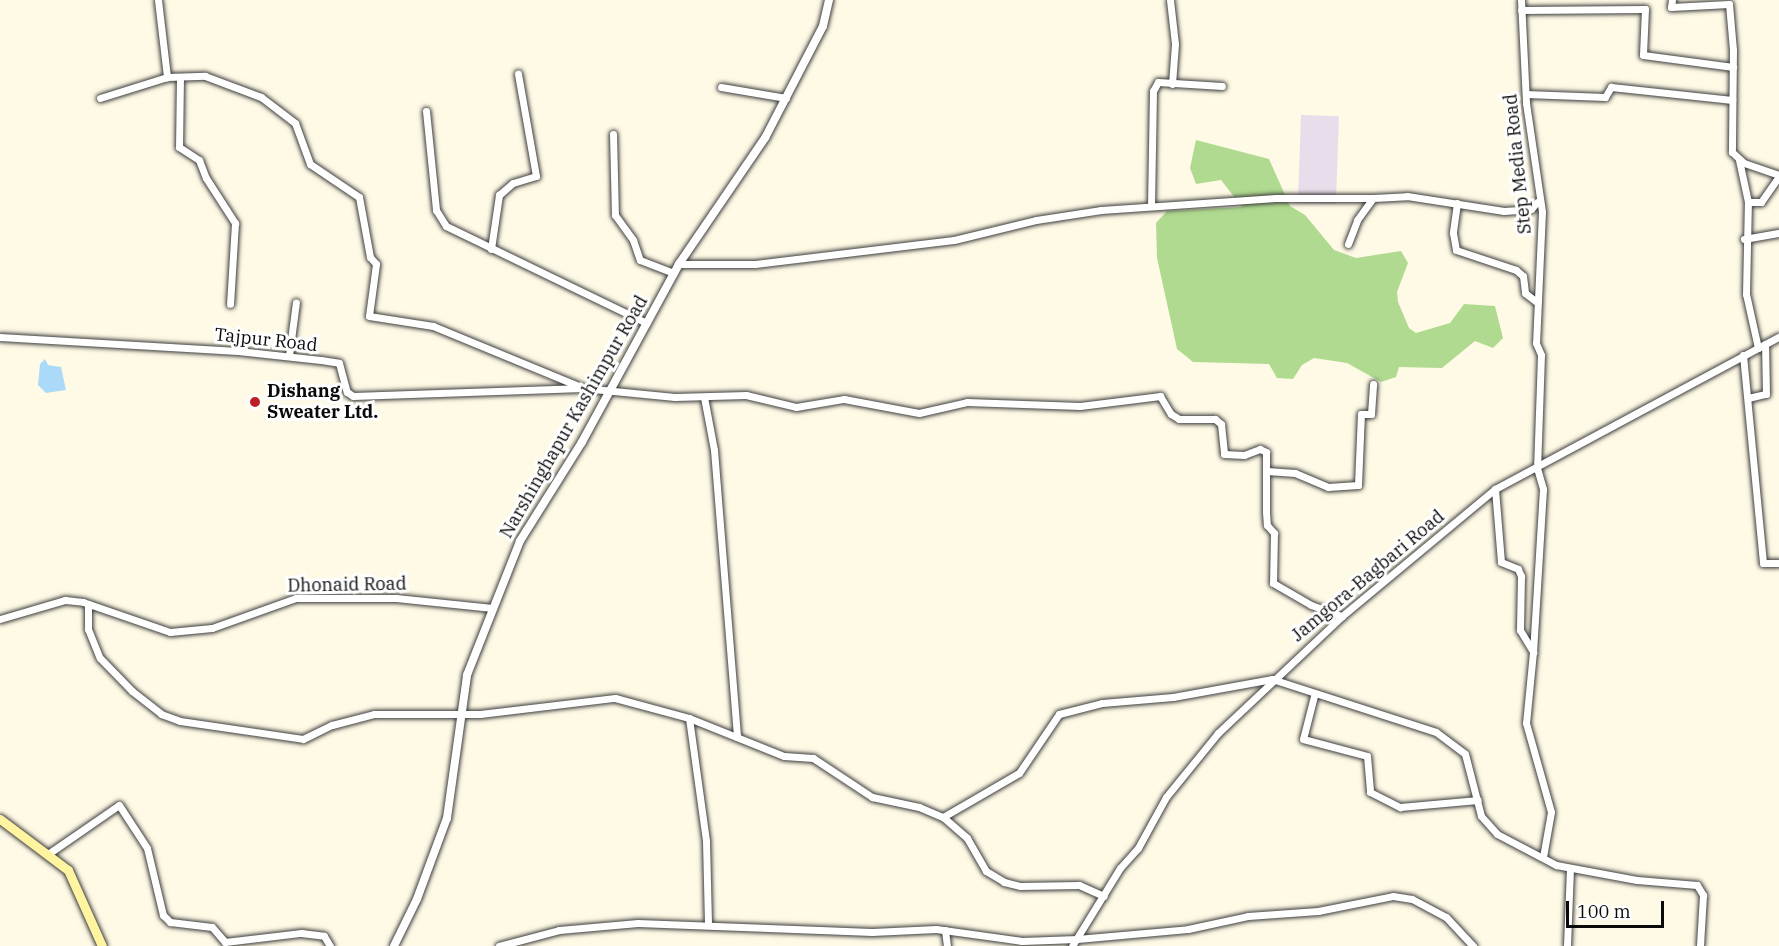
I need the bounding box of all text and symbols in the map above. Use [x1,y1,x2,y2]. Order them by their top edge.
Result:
street label: Step Media Road [1500,93,1536,235]
street label: Narshinghapur Kashimpur Road [496,292,652,542]
street label: Tajpur Road [213,324,319,356]
place label: Dishang Sweater Ltd. [267,381,378,424]
marker: Dishang Sweater Ltd. [248,395,262,409]
street label: Jamgora-Bagbari Road [1287,506,1449,646]
street label: Dhonaid Road [287,573,407,597]
scale bar [1569,889,1666,927]
text: 100 m [1577,900,1631,923]

